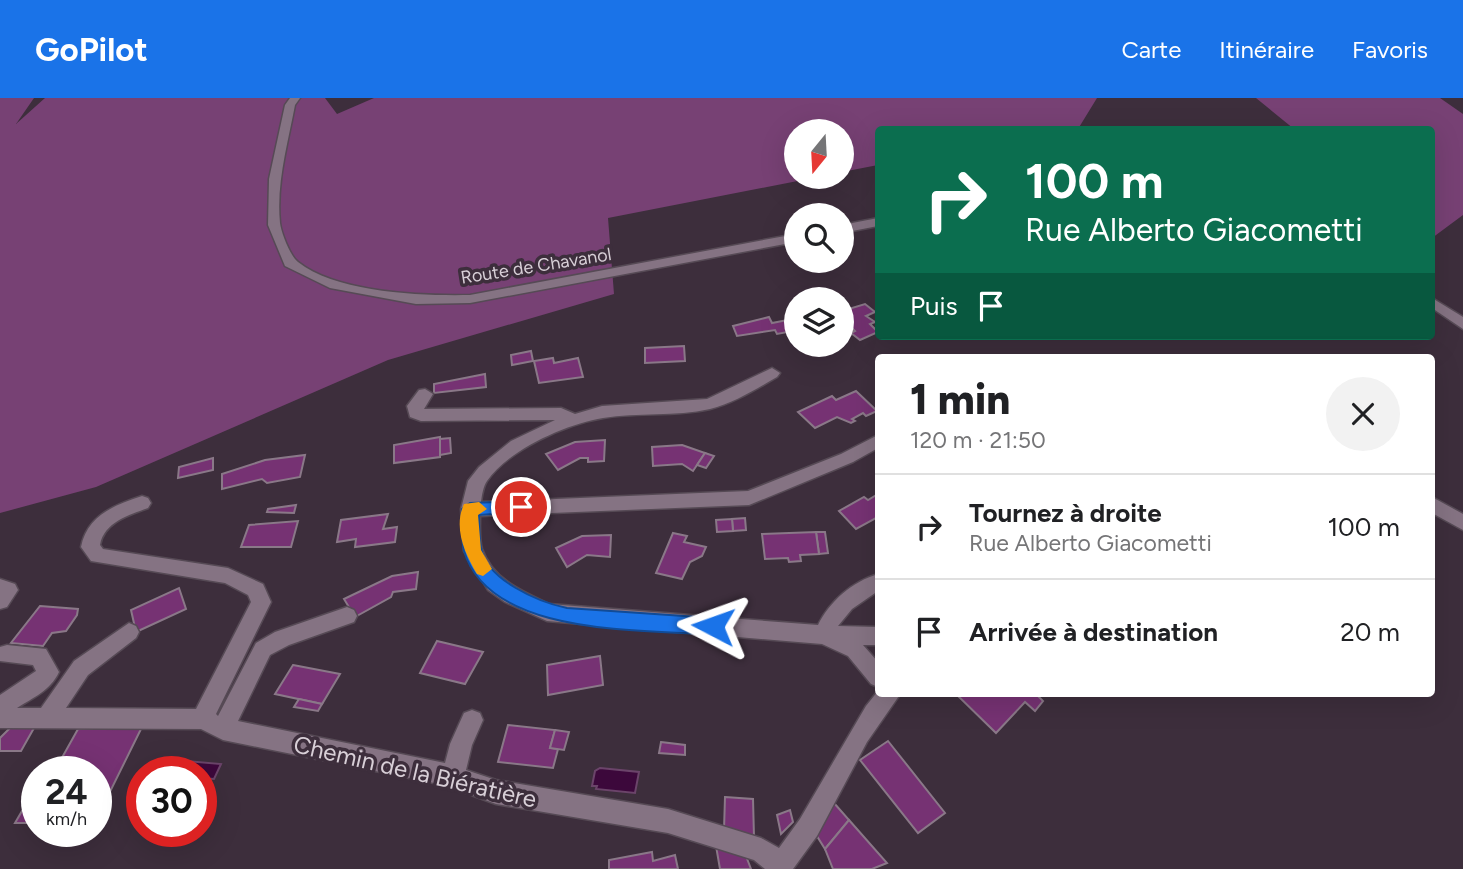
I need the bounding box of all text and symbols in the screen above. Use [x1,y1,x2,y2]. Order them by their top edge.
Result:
text: GoPilot [35,30,148,69]
text: Carte [1121,35,1181,64]
text: Itinéraire [1219,35,1314,64]
text: Favoris [1352,35,1428,64]
north arrow [784,119,854,189]
map controls [784,119,854,357]
text: 100 m [1025,151,1164,210]
icon: right [910,154,1001,245]
button: search [784,203,854,273]
text: Rue Alberto Giacometti [1025,211,1363,249]
street label: Route de Chavanol [459,243,613,289]
button: layers [784,287,854,357]
icon: arrive [972,287,1010,325]
text: Puis [910,290,958,322]
text: 1 min [910,374,1010,425]
button: close [1326,377,1400,451]
text: 120 m · 21:50 [910,426,1046,454]
pin [491,477,551,537]
icon: arrive [502,488,540,526]
text: Tournez à droite [969,497,1162,529]
icon: right [910,508,948,546]
text: 100 m [1327,511,1400,543]
text: Rue Alberto Giacometti [969,529,1212,557]
position arrow [676,589,750,663]
icon: arrive [910,613,948,651]
text: Arrivée à destination [969,616,1218,648]
text: 20 m [1340,616,1400,648]
street label: Chemin de la Biératière [291,729,539,814]
speed limit sign: 30 [126,756,217,847]
text: 24 [45,771,88,813]
text: km/h [46,808,87,830]

